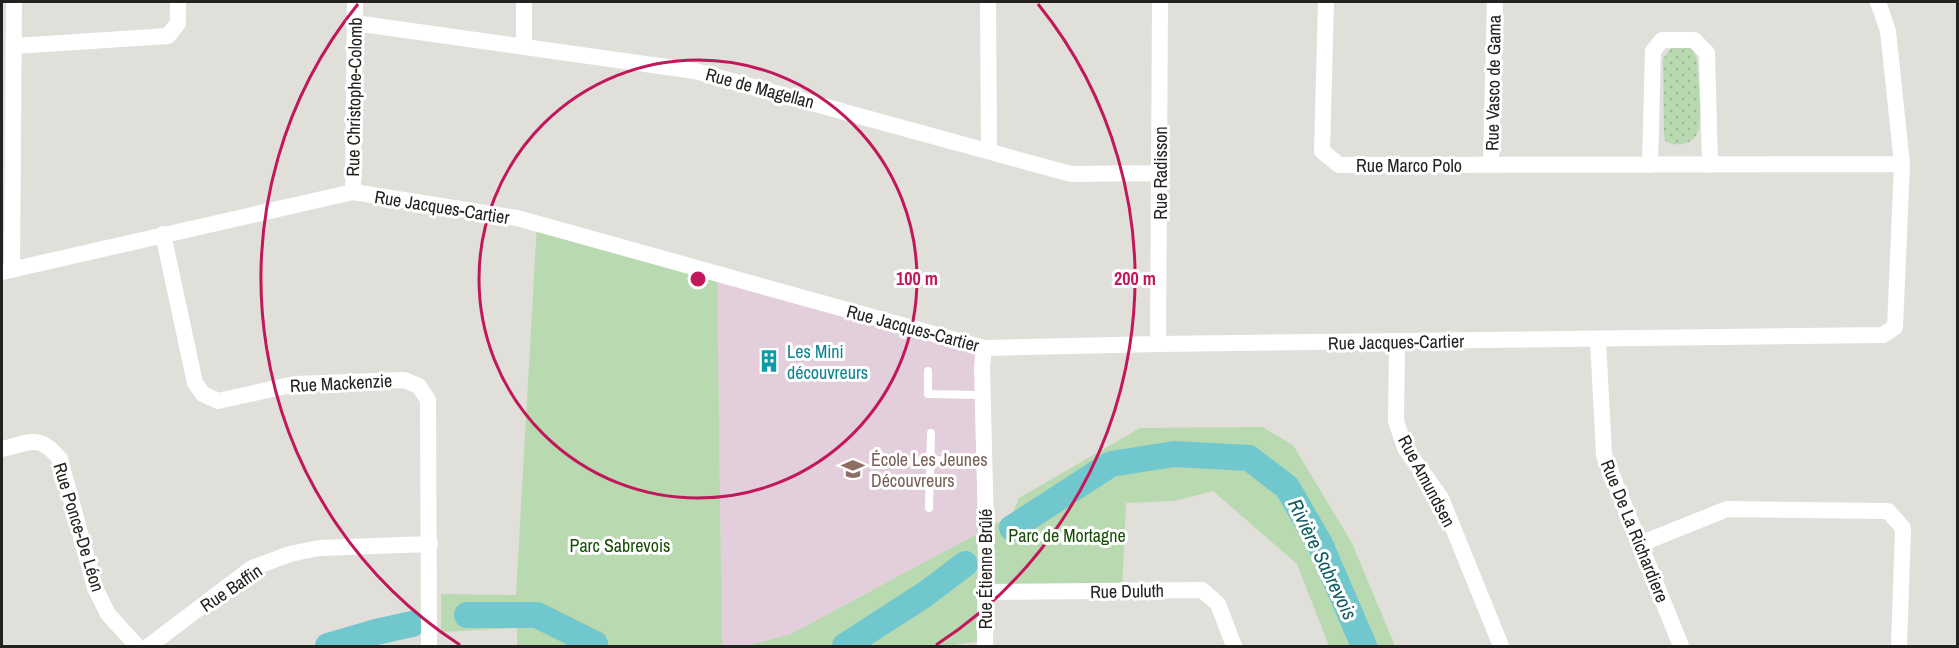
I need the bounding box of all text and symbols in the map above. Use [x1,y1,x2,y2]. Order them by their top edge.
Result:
street label: Rue Vasco de Gama [1479,15,1507,151]
street label: Rue Christophe-Colomb [340,17,368,177]
street label: Rue de Magellan [703,61,817,115]
street label: Rue Radisson [1148,126,1173,220]
street label: Rue Marco Polo [1356,153,1462,178]
street label: Rue Jacques-Cartier [373,184,511,230]
text: 100 m [896,266,938,291]
text: 200 m [1114,266,1156,291]
centre of rings [688,269,708,289]
street label: Rue Jacques-Cartier [844,298,982,358]
street label: Rue Jacques-Cartier [1328,328,1464,356]
place label: Les Mini découvreurs [787,339,868,385]
building icon: Les Mini découvreurs [756,348,782,374]
street label: Rue Mackenzie [289,368,393,398]
street label: Rue Amundsen [1392,431,1462,531]
place label: École Les Jeunes Découvreurs [871,447,988,493]
school or university icon: École Les Jeunes Découvreurs [840,456,866,482]
street label: Rue De La Richardiere [1595,456,1675,606]
street label: Rue Ponce-De Léon [47,459,111,595]
water label: Rivière Sabrevois [1282,494,1364,624]
street label: Rue Étienne Brûlé [973,509,998,629]
park label: Parc de Mortagne [1008,523,1126,548]
park label: Parc Sabrevois [570,533,670,558]
street label: Rue Baffin [195,558,267,618]
street label: Rue Duluth [1090,578,1164,604]

